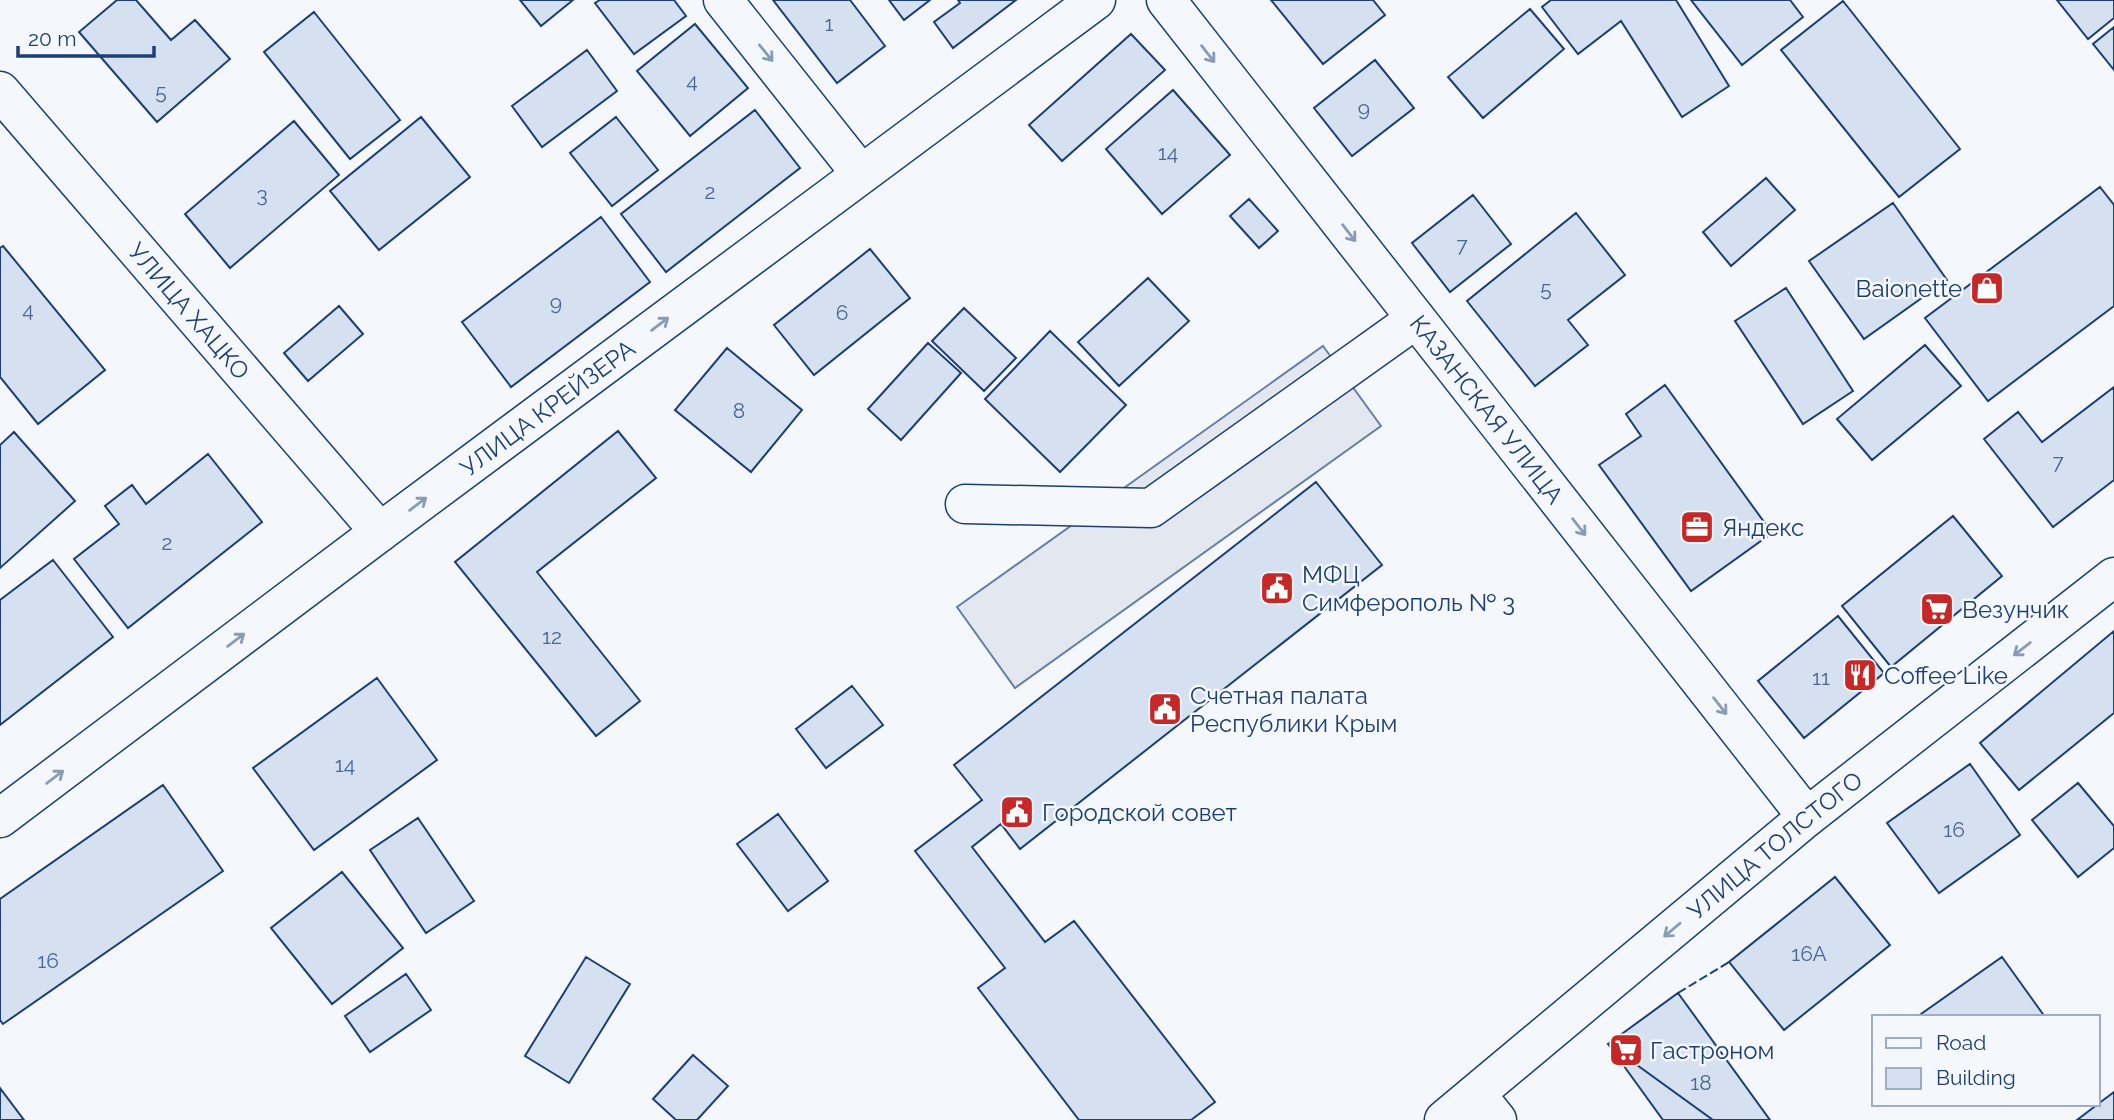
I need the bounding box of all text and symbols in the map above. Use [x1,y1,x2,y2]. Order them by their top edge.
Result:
house number: 1 [825,11,834,36]
scale bar [18,14,154,58]
text: 20 m [28,26,76,51]
one-way arrow [758,44,773,62]
one-way arrow [1201,44,1216,62]
house number: 4 [686,68,698,93]
house number: 5 [155,79,167,104]
house number: 9 [1358,96,1370,121]
house number: 14 [1158,140,1178,165]
house number: 2 [705,179,715,204]
house number: 3 [256,182,268,207]
one-way arrow [1341,223,1356,241]
house number: 7 [1456,232,1468,257]
street label: УЛИЦА ХАЦКО [123,236,256,385]
shop icon: Baionette [1968,269,2006,307]
place label: Baionette [1855,274,1962,303]
house number: 5 [1540,276,1552,301]
house number: 9 [550,290,562,315]
house number: 4 [22,297,34,322]
house number: 6 [836,300,848,325]
street label: КАЗАНСКАЯ УЛИЦА [1404,309,1570,509]
one-way arrow [650,317,669,332]
street label: УЛИЦА КРЕЙЗЕРА [454,333,640,482]
house number: 8 [733,398,745,423]
house number: 7 [2052,449,2064,474]
one-way arrow [408,496,427,511]
office icon: Яндекс [1678,508,1716,546]
place label: Яндекс [1722,513,1804,542]
one-way arrow [1572,517,1587,535]
house number: 2 [162,530,172,555]
place label: МФЦ Симферополь № 3 [1302,560,1515,617]
public building icon: МФЦ Симферополь № 3 [1258,569,1296,607]
supermarket icon: Везунчик [1918,590,1956,628]
place label: Везунчик [1962,595,2069,624]
house number: 12 [542,624,562,649]
one-way arrow [226,633,245,648]
one-way arrow [2013,642,2031,657]
restaurant icon: Coffee Like [1841,656,1879,694]
place label: Coffee Like [1884,661,2008,690]
house number: 11 [1812,665,1830,690]
place label: Счетная палата Республики Крым [1190,681,1397,738]
public building icon: Счетная палата Республики Крым [1146,690,1184,728]
one-way arrow [1712,696,1727,714]
house number: 14 [335,752,355,777]
street label: УЛИЦА ТОЛСТОГО [1681,765,1868,925]
one-way arrow [45,770,63,785]
public building icon: Городской совет [998,793,1036,831]
place label: Городской совет [1042,798,1238,827]
house number: 16 [1943,817,1965,842]
one-way arrow [1664,922,1682,937]
house number: 16А [1791,941,1827,966]
house number: 16 [37,948,59,973]
legend [1872,1015,2100,1106]
text: Road [1936,1030,1986,1055]
supermarket icon: Гастроном [1607,1031,1645,1069]
place label: Гастроном [1650,1036,1774,1065]
text: Building [1936,1065,2016,1090]
house number: 18 [1690,1070,1712,1095]

